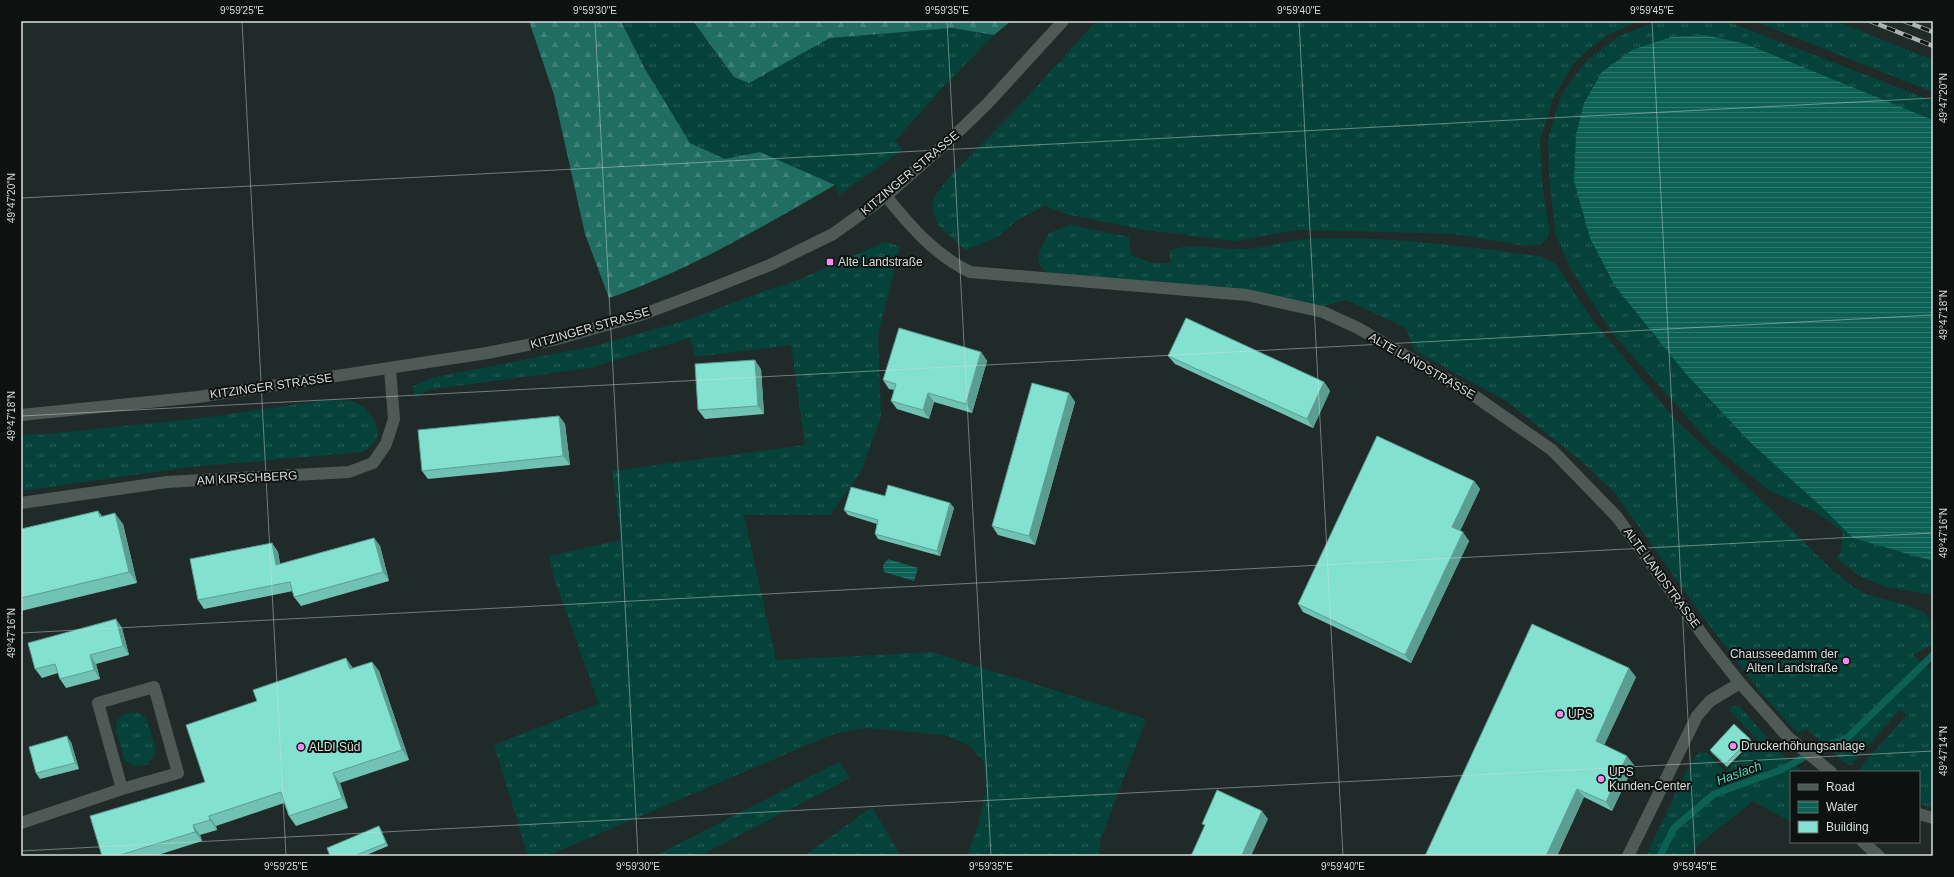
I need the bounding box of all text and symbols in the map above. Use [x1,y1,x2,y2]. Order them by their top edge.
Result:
text: 9°59'25"E [220,5,264,16]
text: 9°59'30"E [573,5,617,16]
text: 9°59'35"E [925,5,969,16]
text: 9°59'40"E [1277,5,1321,16]
text: 9°59'45"E [1630,5,1674,16]
text: 49°47'20"N [1938,73,1949,123]
street label: KITZINGER STRASSE [858,128,962,218]
text: 49°47'20"N [6,173,17,223]
place label: Alte Landstraße [838,255,923,269]
marker: Alte Landstraße [825,257,835,267]
text: 49°47'18"N [1938,290,1949,340]
street label: KITZINGER STRASSE [529,304,651,352]
street label: ALTE LANDSTRASSE [1366,330,1478,402]
street label: KITZINGER STRASSE [209,370,333,402]
text: 49°47'18"N [6,391,17,441]
street label: AM KIRSCHBERG [196,468,298,488]
text: 49°47'16"N [1938,508,1949,558]
street label: ALTE LANDSTRASSE [1621,525,1703,631]
text: 49°47'16"N [6,608,17,658]
place label: Chausseedamm der Alten Landstraße [1730,647,1838,675]
marker: Chausseedamm der Alten Landstraße [1841,656,1851,666]
place label: UPS [1568,707,1593,721]
marker: UPS [1555,709,1565,719]
text: 49°47'14"N [1938,726,1949,776]
place label: Druckerhöhungsanlage [1741,739,1865,753]
place label: ALDI Süd [309,740,360,754]
marker: Druckerhöhungsanlage [1728,741,1738,751]
marker: ALDI Süd [296,742,306,752]
water label: Haslach [1714,758,1764,788]
place label: UPS Kunden-Center [1609,765,1690,793]
legend [1790,771,1920,843]
marker: UPS Kunden-Center [1596,774,1606,784]
text: Road [1826,780,1855,794]
text: Water [1826,800,1858,814]
text: Building [1826,820,1869,834]
text: 9°59'25"E [264,861,308,872]
text: 9°59'30"E [616,861,660,872]
text: 9°59'35"E [969,861,1013,872]
text: 9°59'40"E [1321,861,1365,872]
text: 9°59'45"E [1673,861,1717,872]

